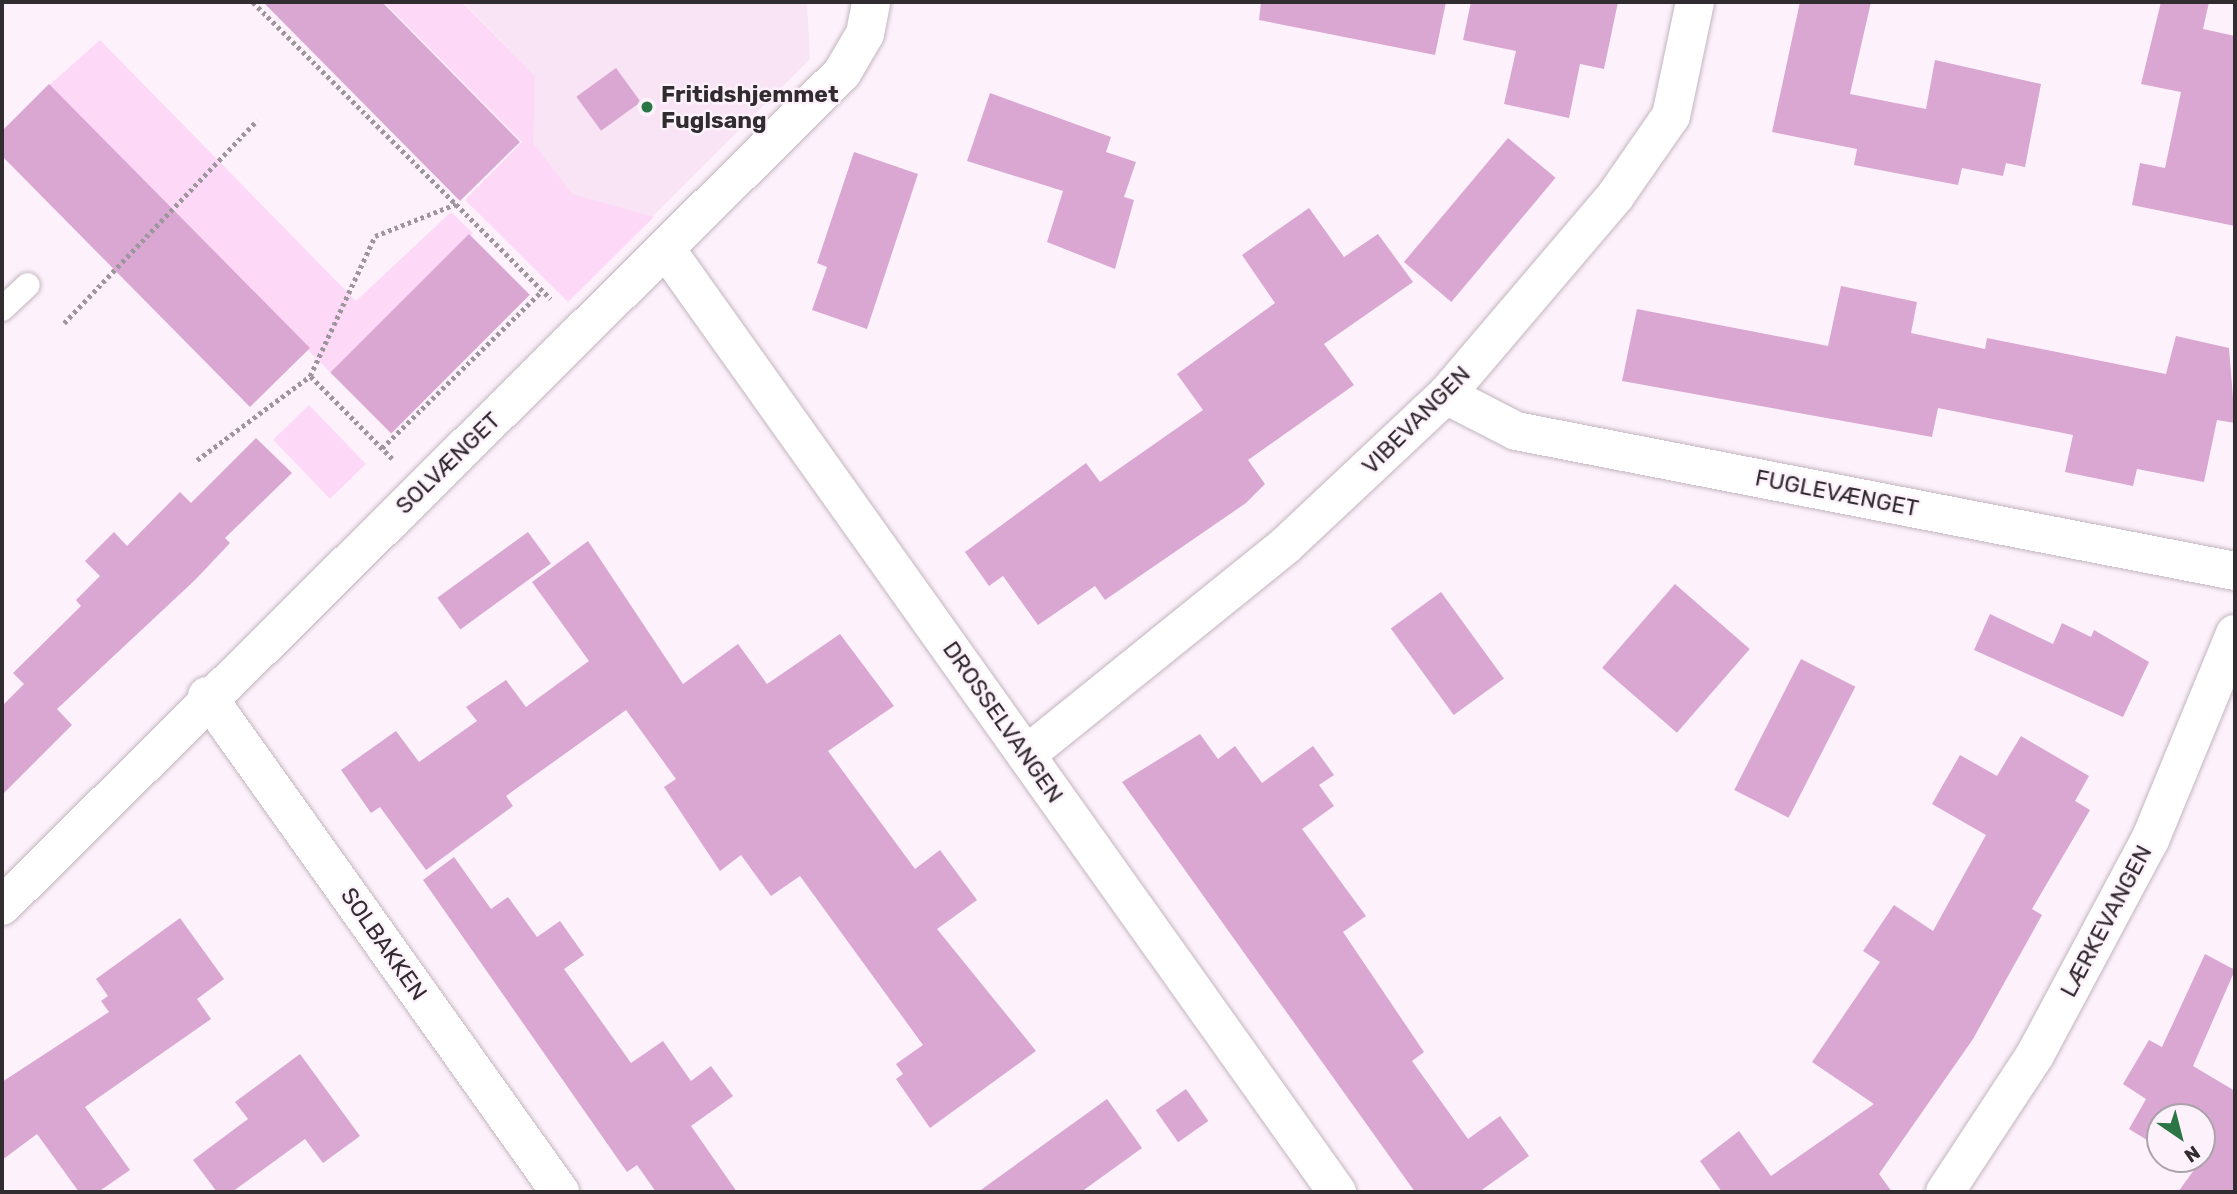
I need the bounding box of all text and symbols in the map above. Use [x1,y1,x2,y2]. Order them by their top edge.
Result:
place label: Fritidshjemmet Fuglsang [661,80,839,134]
marker: Fritidshjemmet Fuglsang [639,99,655,115]
street label: VIBEVANGEN [1356,360,1476,480]
street label: SOLVÆNGET [390,406,506,520]
street label: FUGLEVÆNGET [1753,464,1921,522]
street label: DROSSELVANGEN [937,636,1069,808]
street label: LÆRKEVANGEN [2054,840,2158,1002]
street label: SOLBAKKEN [335,882,433,1006]
north arrow [2146,1103,2216,1173]
text: N [2180,1141,2204,1167]

